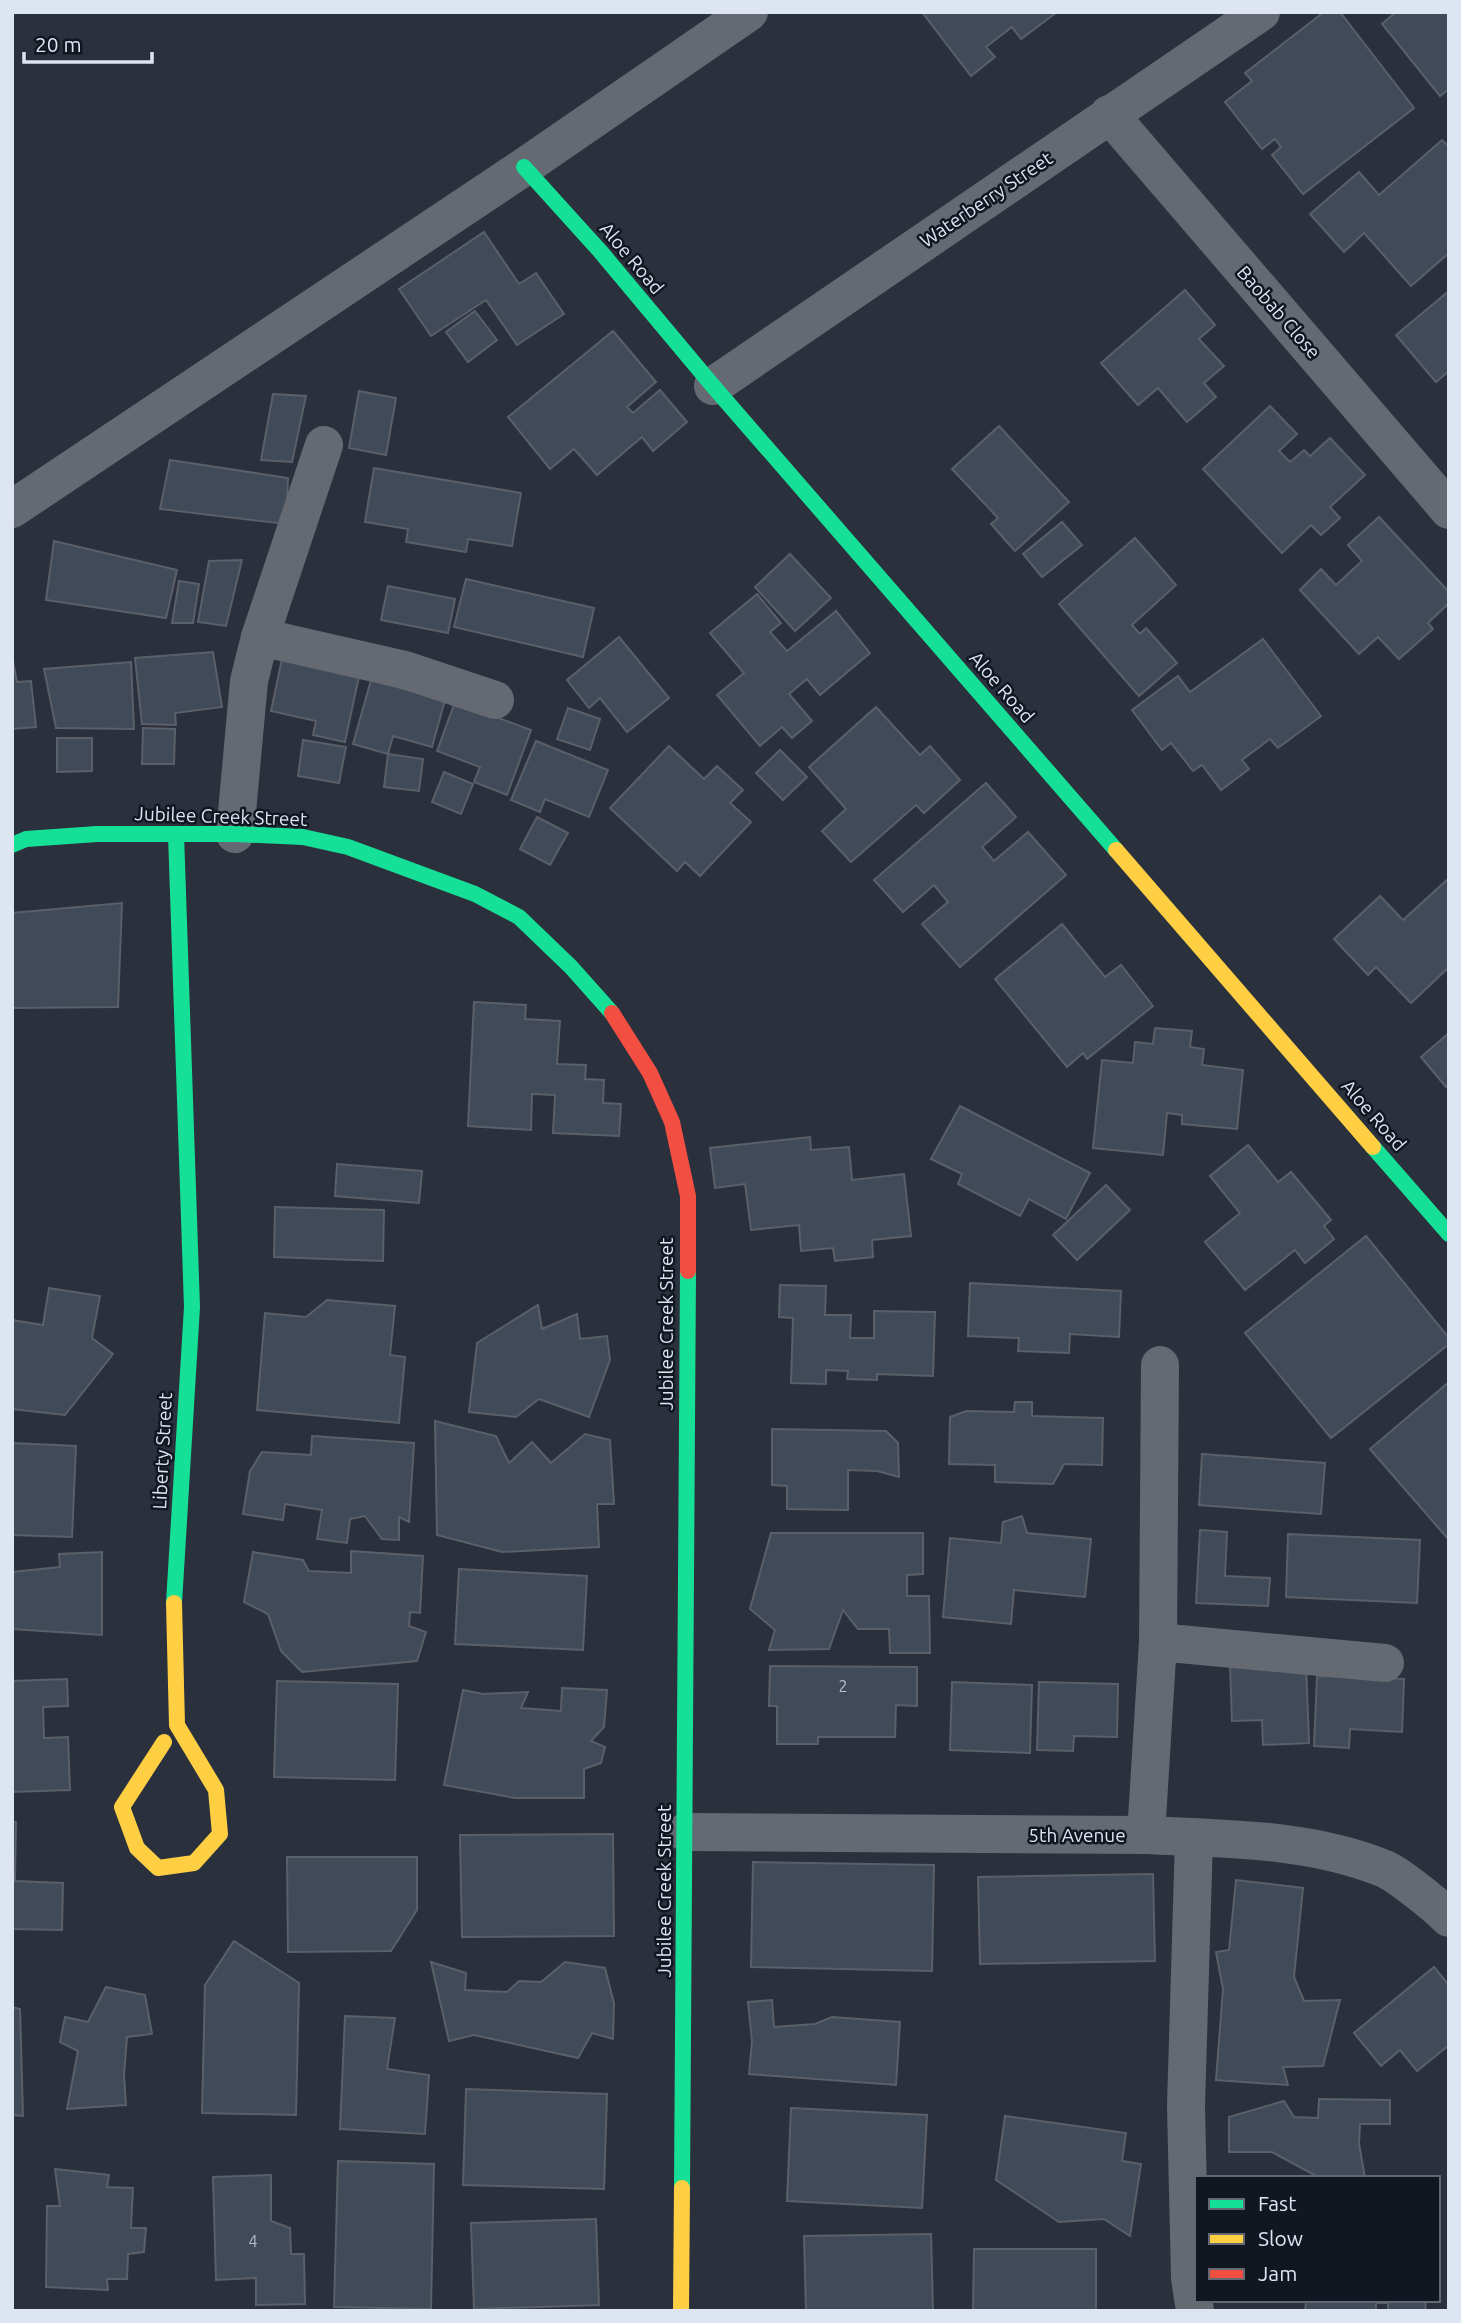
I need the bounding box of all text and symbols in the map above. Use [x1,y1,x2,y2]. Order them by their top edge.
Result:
scale bar [24,21,152,65]
text: 20 m [35,32,82,56]
street label: Waterberry Street [916,146,1057,251]
street label: Aloe Road [596,218,668,298]
street label: Baobab Close [1233,261,1325,363]
street label: Aloe Road [965,647,1039,727]
street label: Jubilee Creek Street [134,802,308,830]
street label: Aloe Road [1337,1075,1411,1155]
street label: Jubilee Creek Street [655,1237,677,1411]
street label: Liberty Street [148,1391,176,1510]
house number: 2 [838,1677,848,1695]
street label: Jubilee Creek Street [653,1804,675,1978]
street label: 5th Avenue [1028,1824,1126,1846]
legend [1195,2176,1440,2302]
text: Fast [1258,2191,1296,2215]
text: Slow [1258,2226,1303,2250]
house number: 4 [248,2232,258,2250]
text: Jam [1258,2261,1297,2285]

